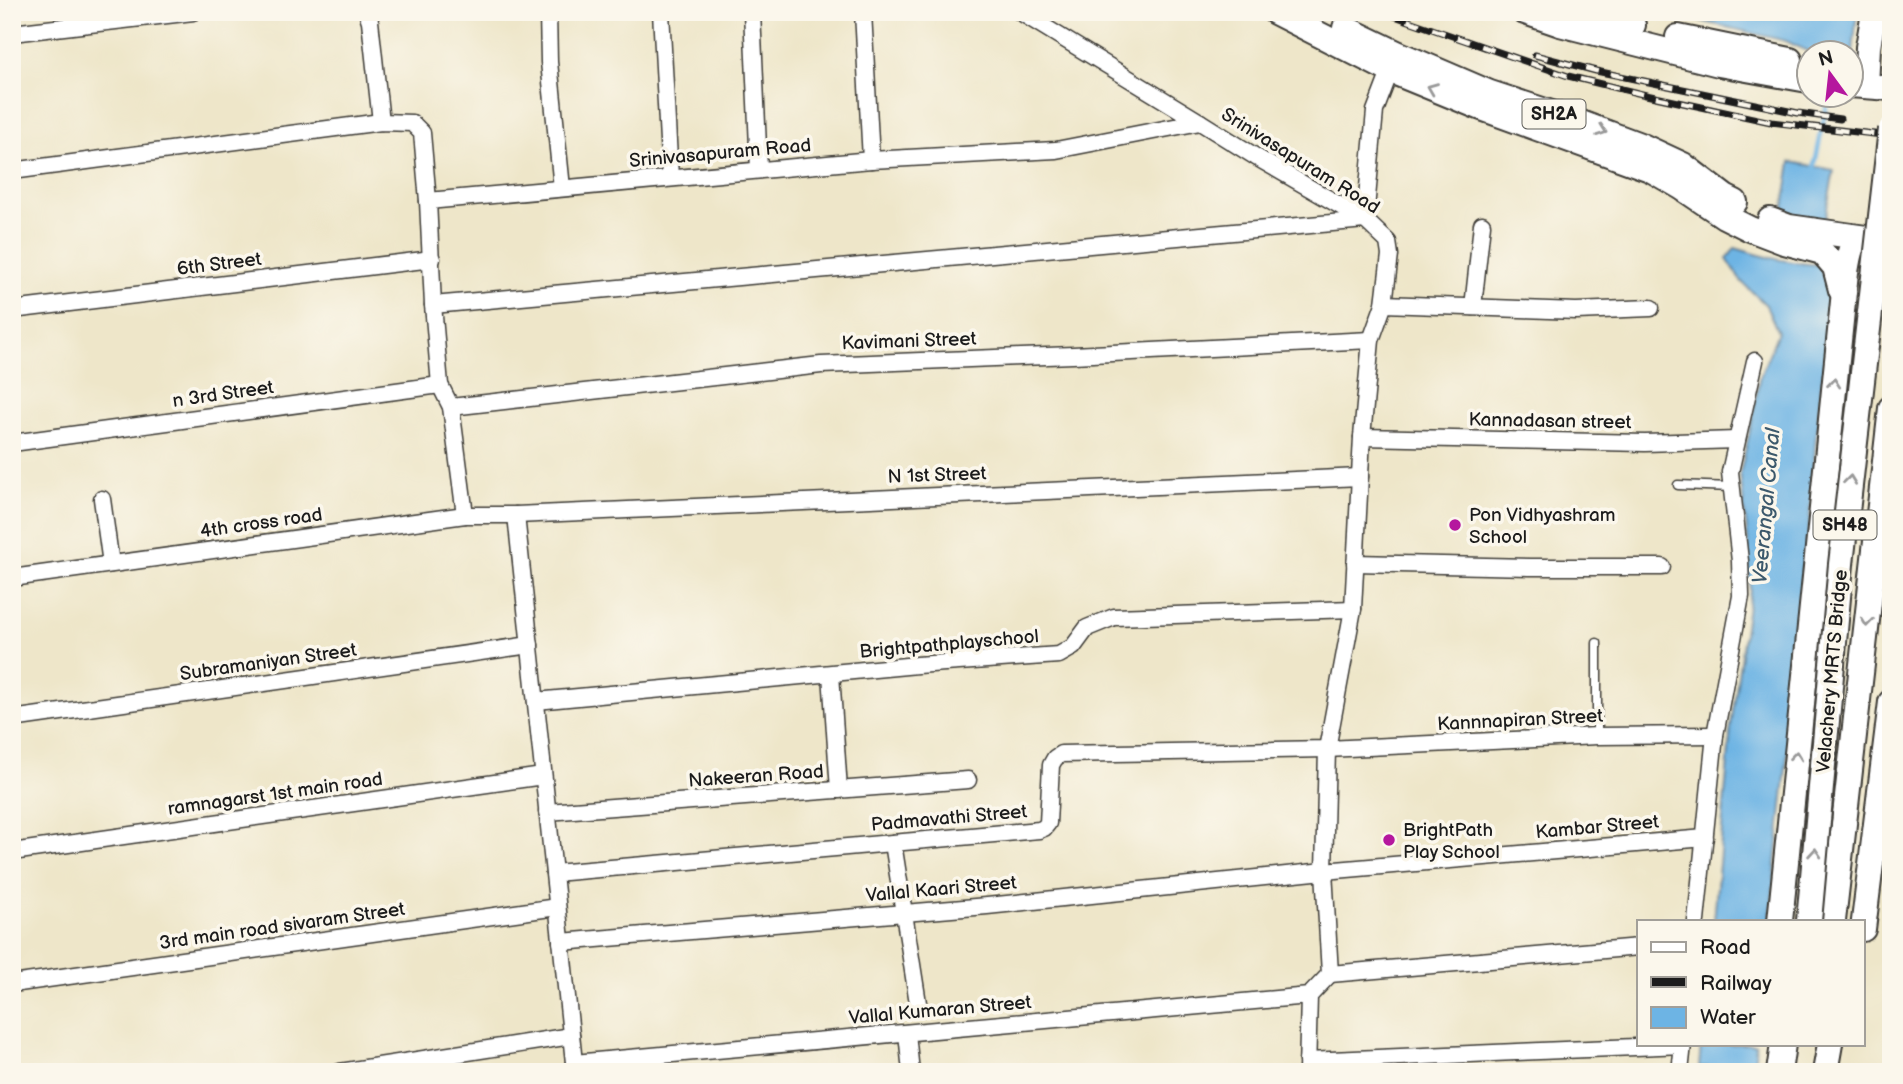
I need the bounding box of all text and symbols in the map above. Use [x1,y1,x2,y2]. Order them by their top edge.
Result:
north arrow [1794,38,1864,108]
text: N [1816,46,1836,72]
one-way arrow [1426,82,1438,96]
road number: SH2A [1522,100,1586,128]
street label: Srinivasapuram Road [1217,103,1384,219]
one-way arrow [1596,122,1608,136]
street label: Srinivasapuram Road [628,134,812,173]
street label: 6th Street [176,248,263,281]
street label: Kavimani Street [841,328,977,355]
street label: n 3rd Street [171,376,275,413]
one-way arrow [1826,377,1841,388]
street label: Kannadasan street [1468,409,1632,434]
water label: Veerangal Canal [1747,426,1786,585]
street label: N 1st Street [887,462,987,489]
one-way arrow [1843,475,1858,486]
street label: 4th cross road [199,504,324,543]
place label: Pon Vidhyashram School [1469,504,1616,549]
road number: SH48 [1814,510,1876,540]
marker: Pon Vidhyashram School [1447,517,1463,533]
street label: Velachery MRTS Bridge [1812,569,1853,774]
one-way arrow [1859,616,1874,628]
street label: Brightpathplayschool [859,625,1040,664]
street label: Subramaniyan Street [178,639,358,686]
street label: Kannnapiran Street [1437,705,1604,736]
one-way arrow [1789,750,1804,762]
street label: Nakeeran Road [688,760,825,793]
street label: ramnagarst 1st main road [166,768,384,821]
street label: Padmavathi Street [870,800,1028,837]
street label: Kambar Street [1534,811,1660,844]
place label: BrightPath Play School [1403,819,1500,864]
marker: BrightPath Play School [1381,832,1397,848]
one-way arrow [1807,847,1822,858]
street label: Vallal Kaari Street [865,871,1018,908]
street label: 3rd main road sivaram Street [158,898,407,955]
legend [1637,920,1864,1046]
text: Road [1700,935,1751,960]
text: Railway [1700,971,1772,996]
street label: Vallal Kumaran Street [848,991,1033,1030]
text: Water [1700,1005,1756,1030]

